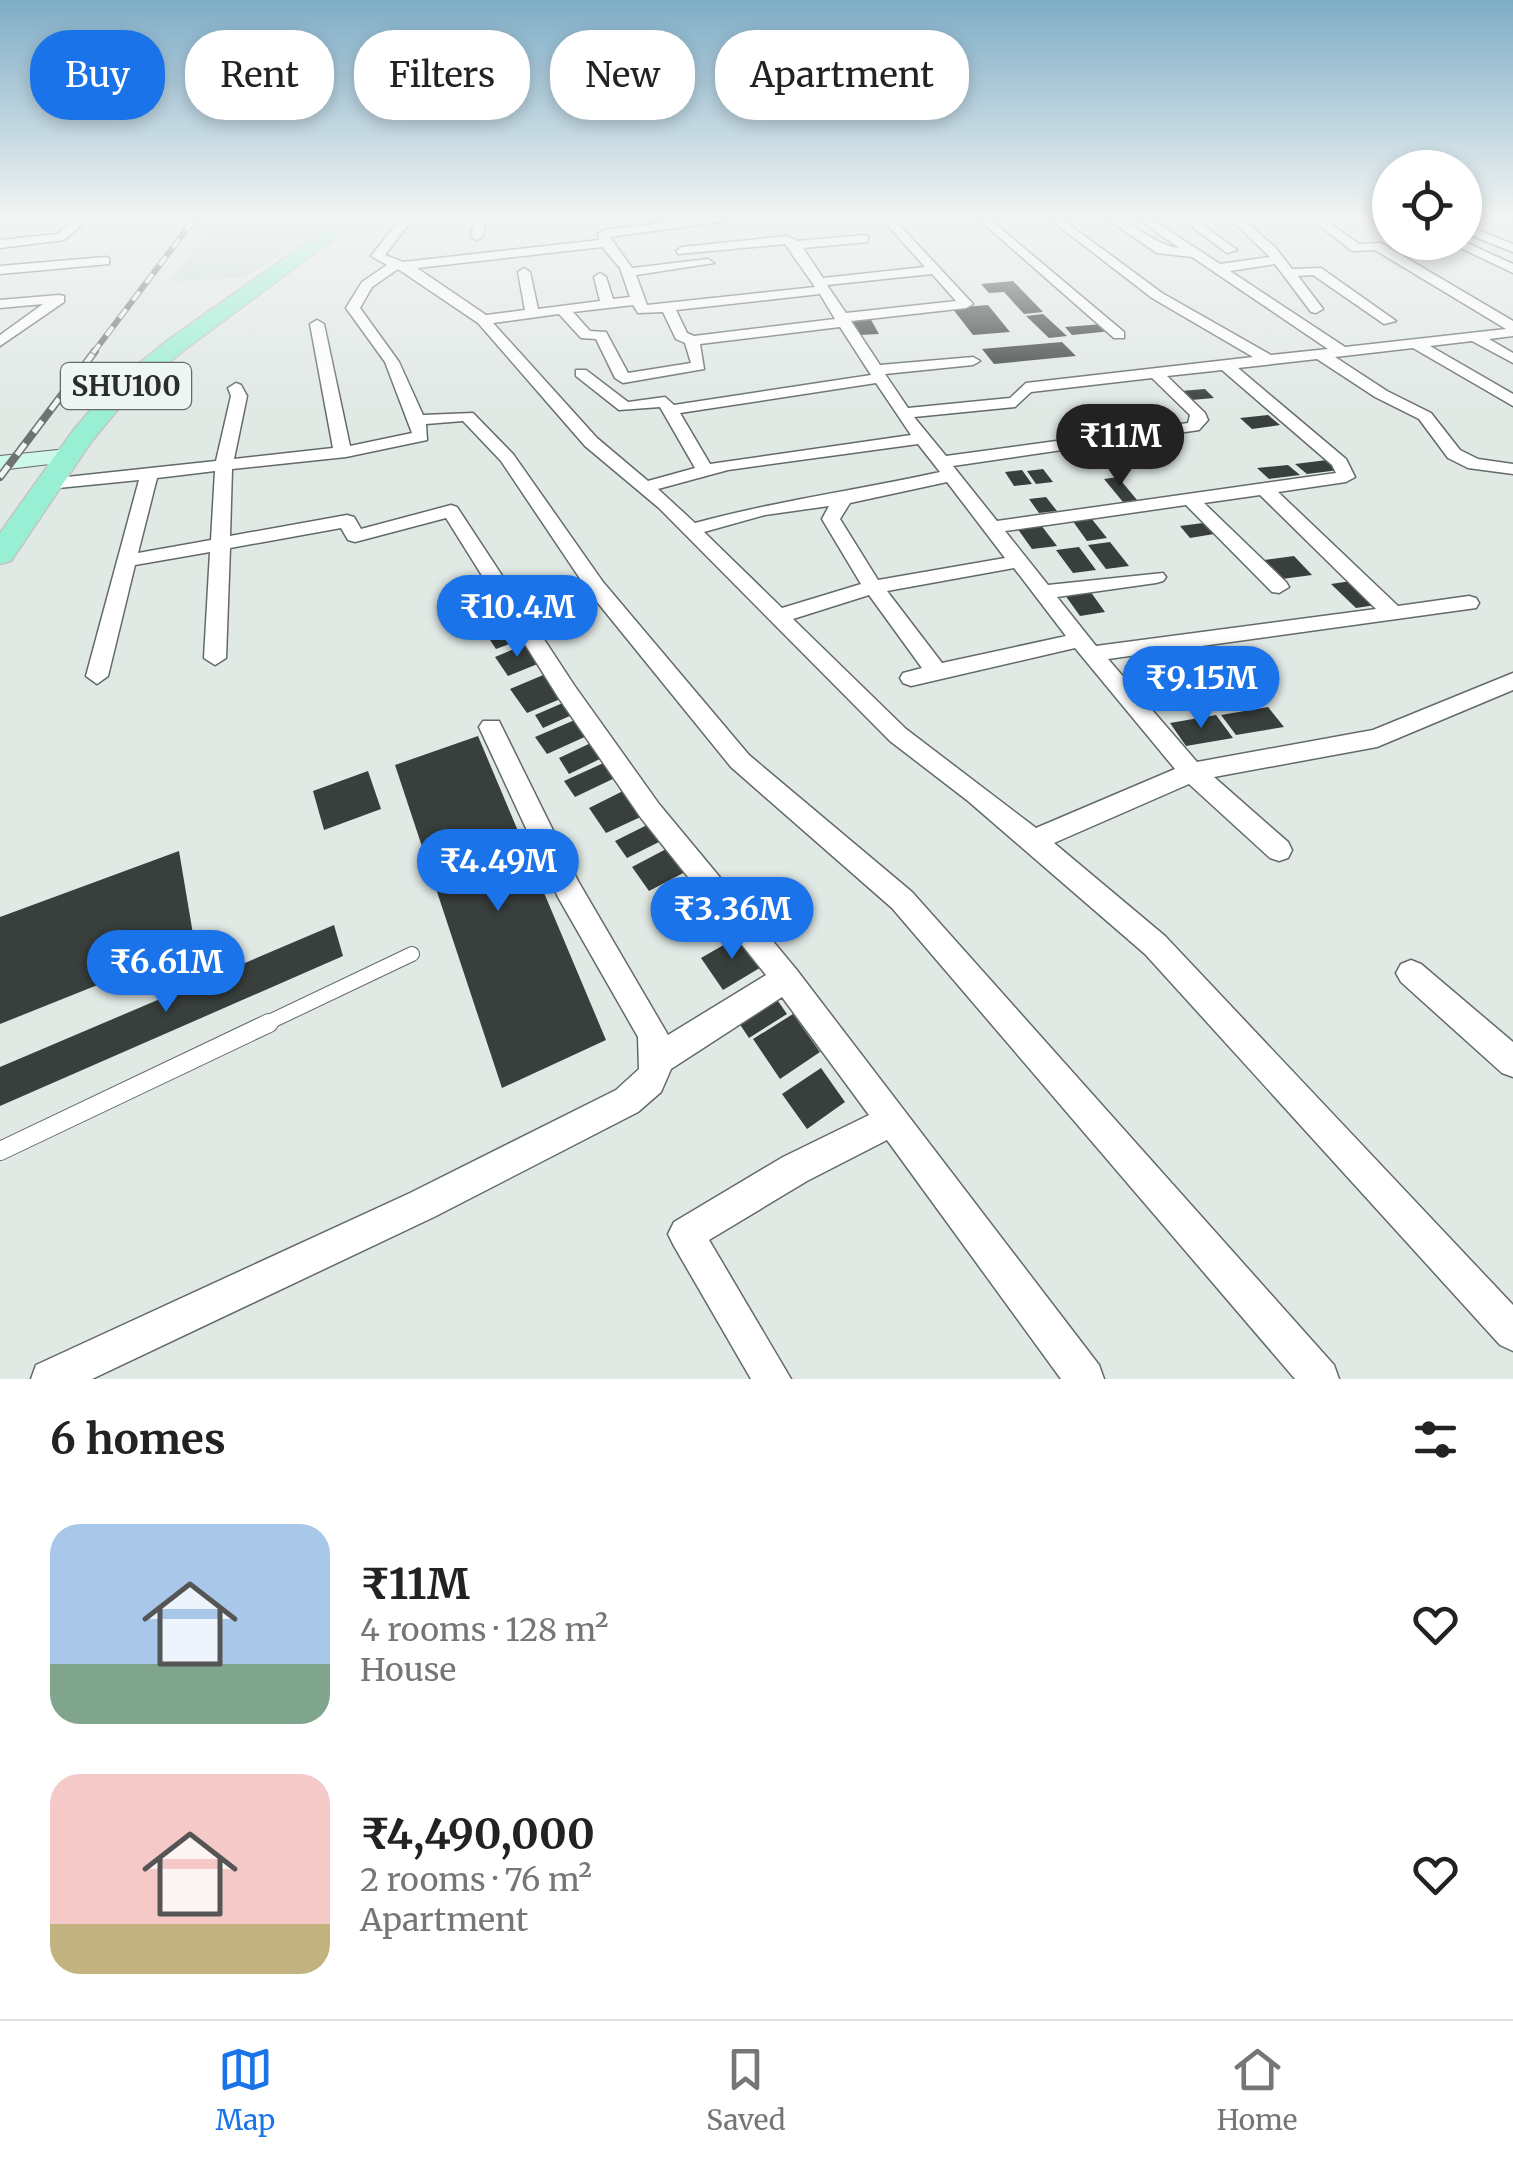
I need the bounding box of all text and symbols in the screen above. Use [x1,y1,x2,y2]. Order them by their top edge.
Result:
chip: Buy [30,30,165,120]
chip: Rent [185,30,334,120]
chip: Filters [354,30,530,120]
chip: New [550,30,695,120]
chip: Apartment [715,30,969,120]
map controls [1372,150,1482,260]
button: locate [1372,150,1482,260]
road number: SHU100 [61,363,191,409]
pin: ₹11M [1061,404,1179,489]
text: ₹11M [1078,416,1162,456]
pin: ₹10.4M [436,575,598,660]
text: ₹10.4M [459,587,575,627]
pin: ₹9.15M [1120,646,1282,731]
text: ₹9.15M [1144,658,1258,698]
pin: ₹4.49M [417,829,579,914]
text: ₹4.49M [439,841,557,881]
pin: ₹3.36M [651,877,813,962]
text: ₹3.36M [673,889,791,929]
pin: ₹6.61M [85,930,247,1015]
text: ₹6.61M [109,942,223,982]
icon: filters [1408,1412,1463,1467]
text: 6 homes [50,1413,226,1465]
text: ₹11M [360,1558,470,1610]
icon: home [130,1564,250,1684]
icon: heart [1408,1597,1463,1652]
text: 4 rooms · 128 m² [360,1610,608,1650]
text: House [360,1650,456,1690]
text: ₹4,490,000 [360,1808,595,1860]
icon: home [130,1814,250,1934]
icon: heart [1408,1847,1463,1902]
text: 2 rooms · 76 m² [360,1860,592,1900]
text: Apartment [360,1900,528,1940]
tab: Map [216,2042,275,2138]
tab: Saved [706,2042,786,2138]
tab: Home [1217,2042,1297,2138]

